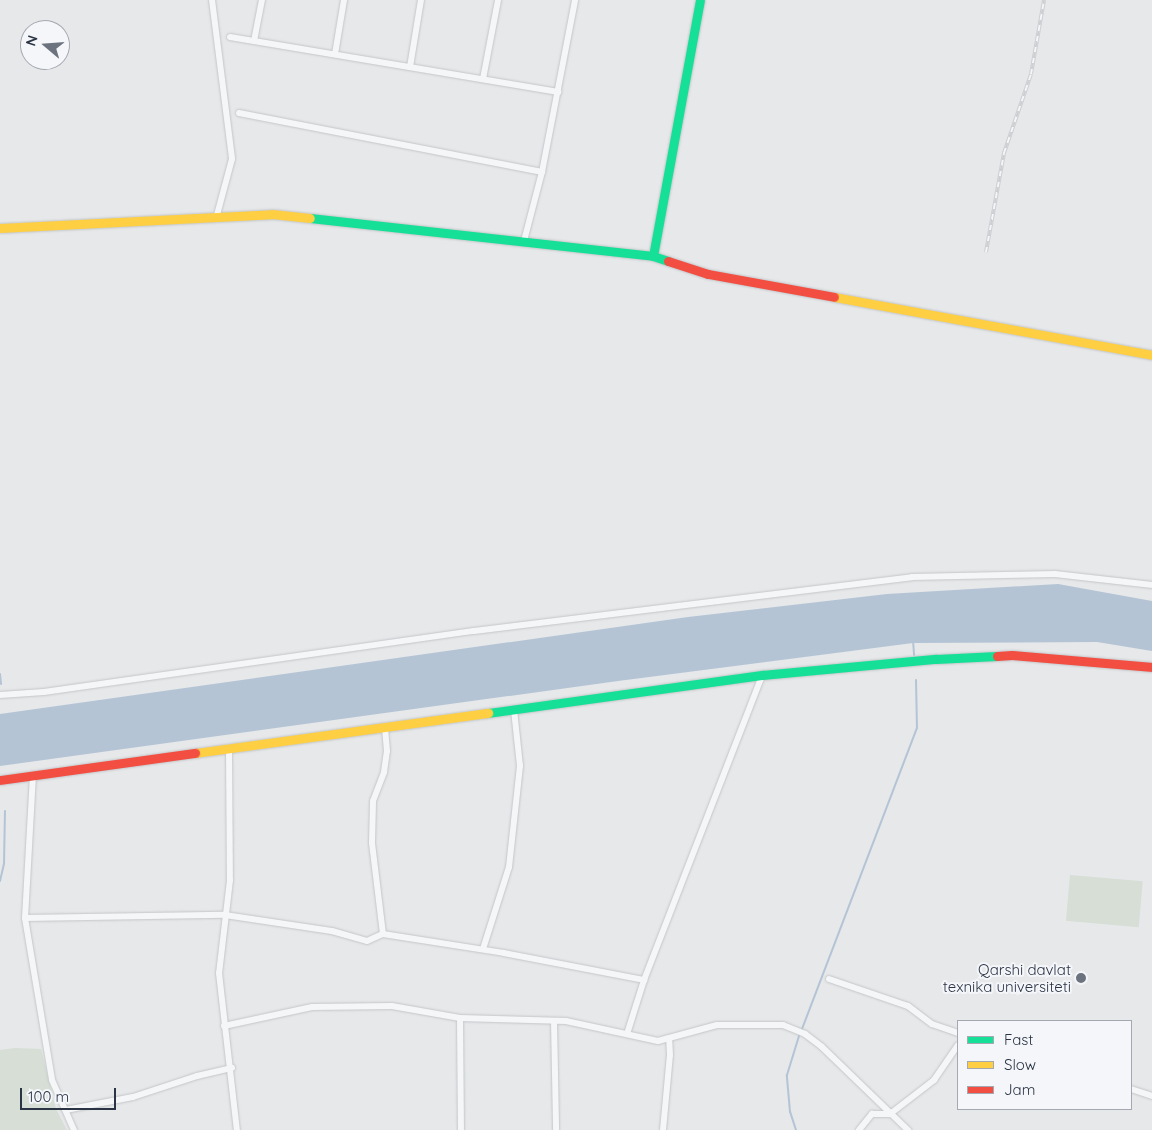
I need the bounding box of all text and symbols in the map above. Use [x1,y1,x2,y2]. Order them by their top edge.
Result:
north arrow [20,20,70,70]
text: N [22,33,42,48]
place label: Qarshi davlat texnika universiteti [943,960,1071,995]
marker: Qarshi davlat texnika universiteti [1075,972,1087,984]
legend [957,1020,1132,1110]
text: Fast [1004,1030,1033,1049]
text: Slow [1004,1055,1036,1074]
scale bar [22,1078,119,1110]
text: Jam [1004,1080,1035,1099]
text: 100 m [28,1087,69,1106]

